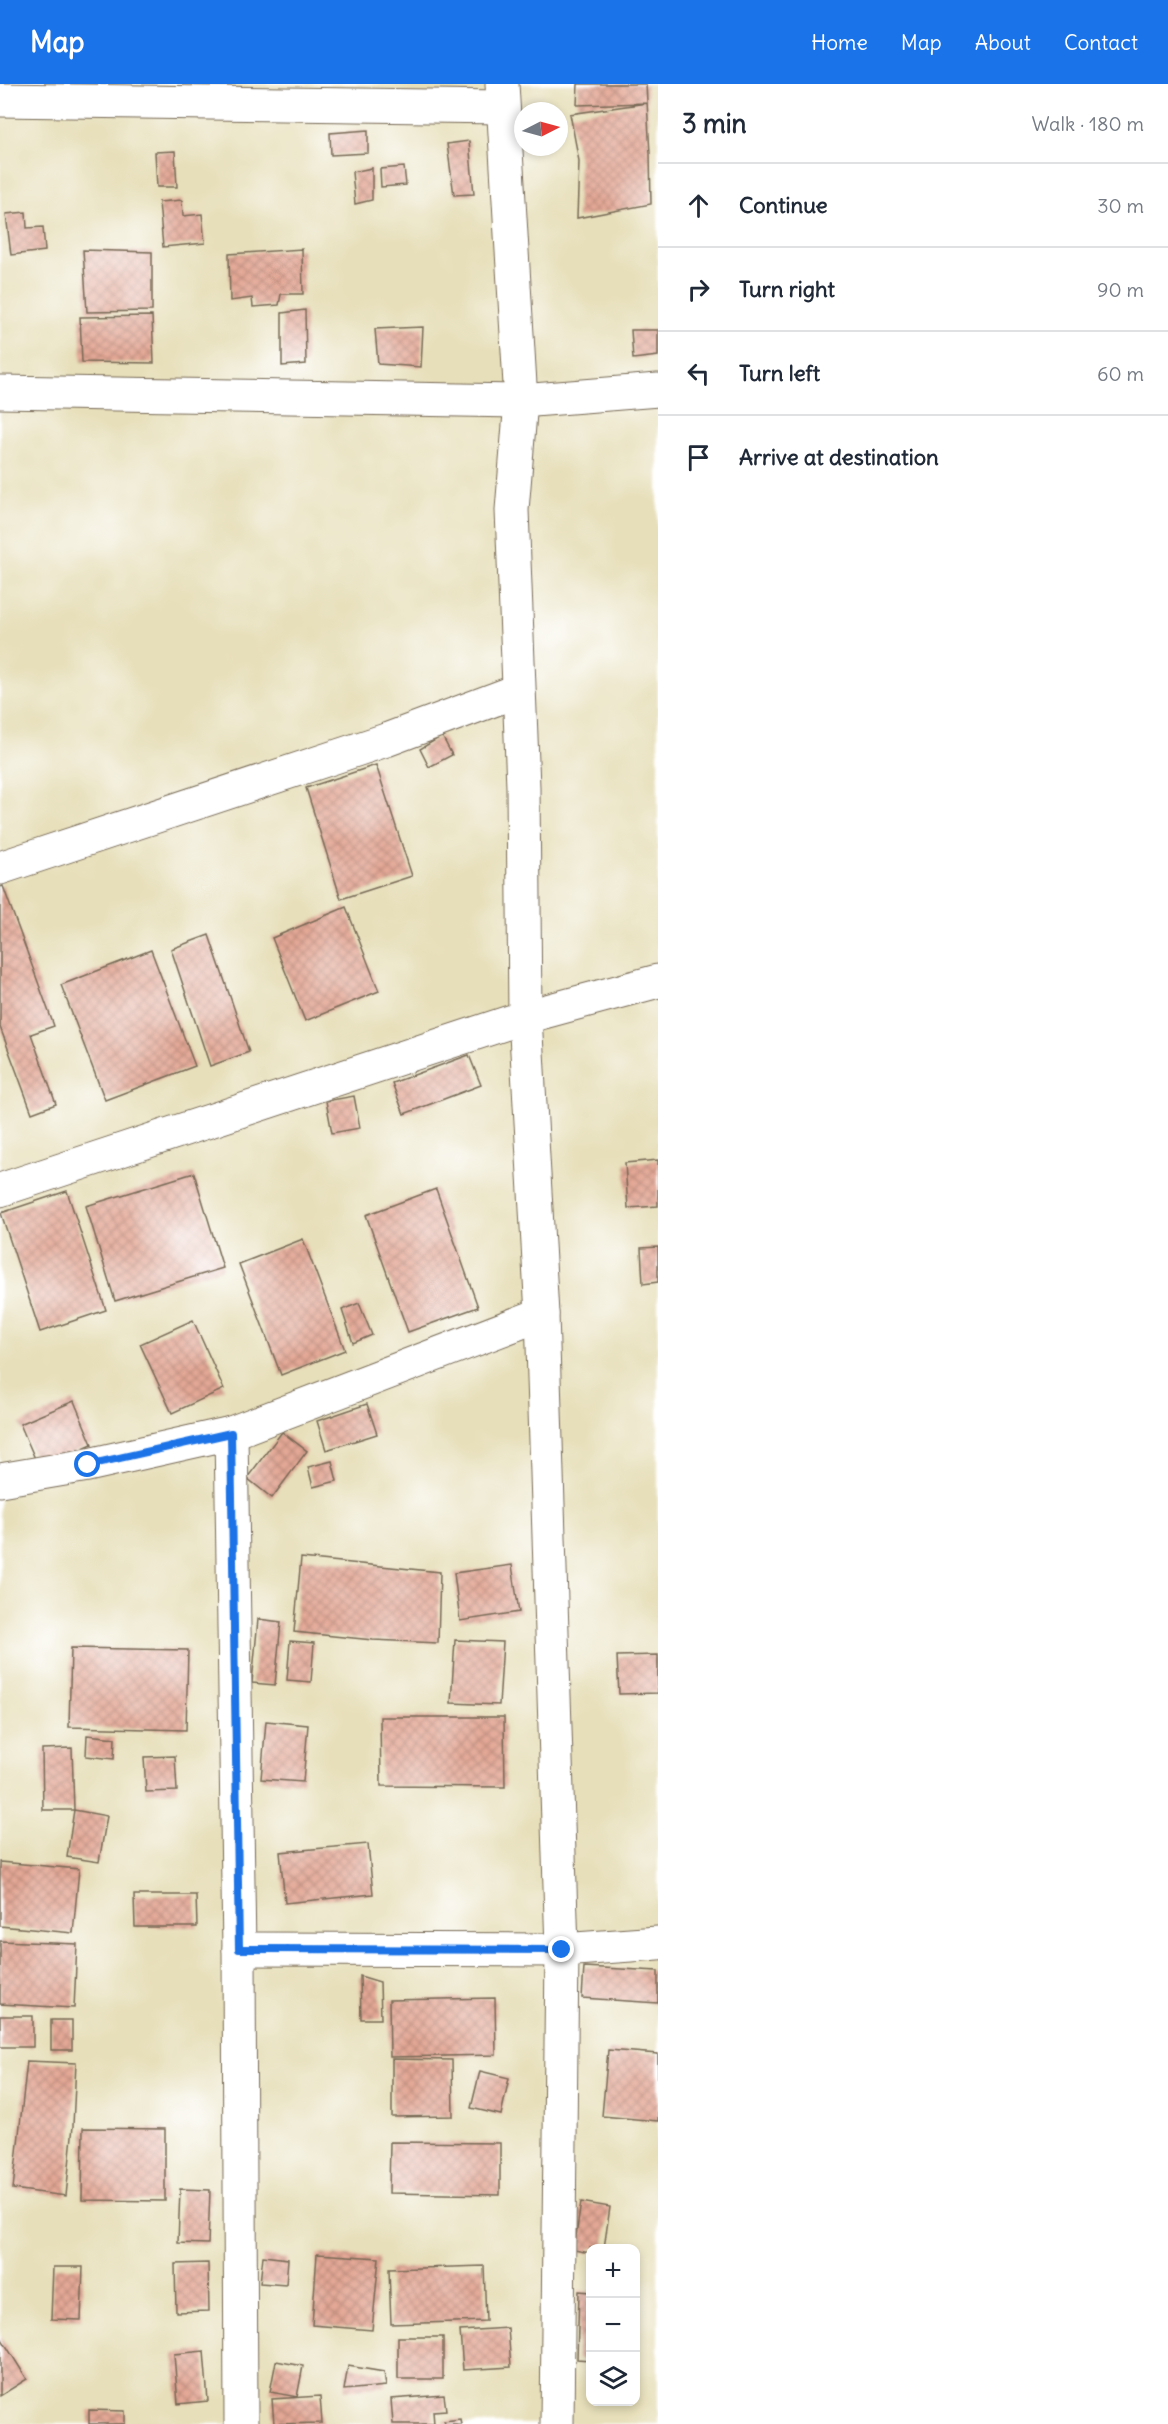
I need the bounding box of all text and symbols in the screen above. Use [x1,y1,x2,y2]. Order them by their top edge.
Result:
text: Map [30,24,84,60]
text: Home [811,29,868,56]
text: Map [901,29,942,56]
text: About [975,29,1031,56]
text: Contact [1064,29,1138,56]
north arrow [514,102,568,156]
text: 3 min [682,107,747,140]
text: Walk · 180 m [1032,111,1144,136]
icon: ahead [682,189,715,222]
text: Continue [739,191,828,219]
text: 30 m [1097,193,1144,218]
icon: right [682,273,715,306]
text: Turn right [739,275,835,303]
text: 90 m [1097,277,1144,302]
icon: left [682,357,715,390]
text: Turn left [739,359,820,387]
text: 60 m [1097,361,1144,386]
icon: arrive [682,441,715,474]
text: Arrive at destination [739,443,939,471]
route start [74,1451,100,1477]
route end [548,1936,574,1962]
map controls [586,2244,640,2406]
button: + [586,2244,640,2298]
button: − [586,2298,640,2352]
button: layers [586,2352,640,2406]

